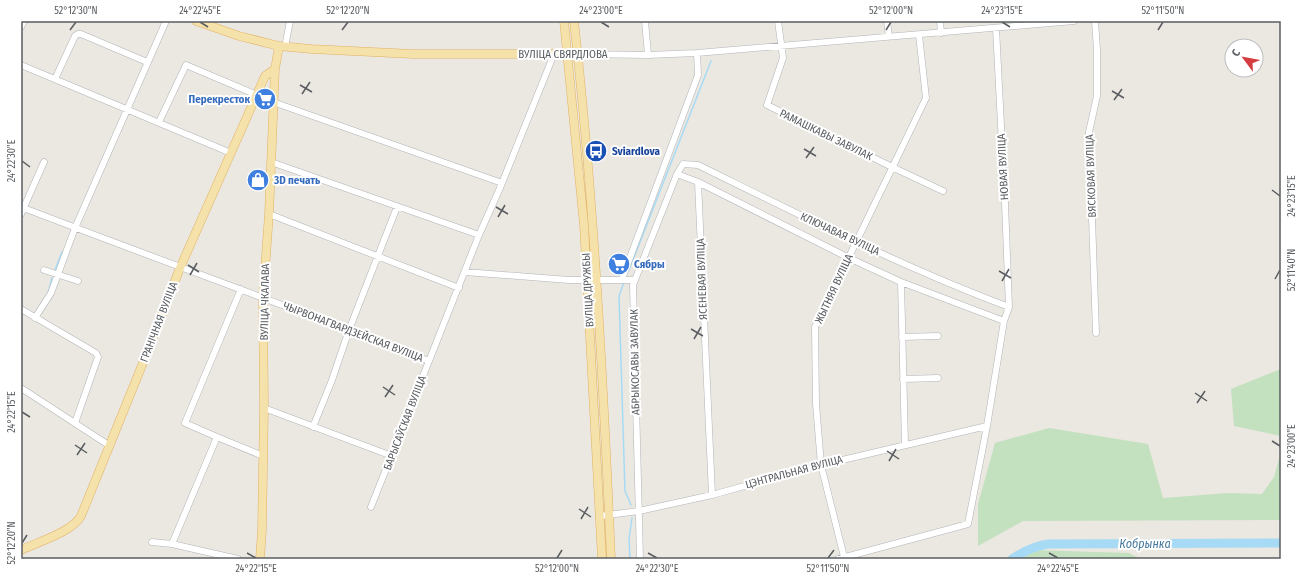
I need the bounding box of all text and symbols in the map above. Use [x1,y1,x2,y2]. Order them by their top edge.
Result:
text: 52°12'30"N [54,5,98,17]
text: 24°22'45"E [179,5,221,17]
text: 52°12'20"N [326,5,370,17]
text: 24°23'00"E [579,5,623,17]
text: 52°12'00"N [869,5,913,17]
text: 24°23'15"E [981,5,1023,17]
text: 52°11'50"N [1142,5,1184,17]
north arrow [1224,38,1264,78]
text: С [1229,47,1243,59]
street label: ВУЛІЦА СВЯРДЛОВА [518,48,608,61]
supermarket icon: Перекресток [252,86,278,112]
place label: Перекресток [189,93,250,106]
street label: РАМАШКАВЫ ЗАВУЛАК [777,107,875,163]
street label: НОВАЯ ВУЛІЦА [995,133,1011,201]
street label: ВЯСКОВАЯ ВУЛІЦА [1083,134,1099,218]
bus stop icon: Sviardlova [583,138,609,164]
text: 24°22'30"E [6,139,18,182]
place label: Sviardlova [612,145,660,158]
shop icon: 3D печать [245,167,271,193]
place label: 3D печать [273,174,321,187]
text: 24°23'15"E [1286,175,1298,217]
street label: КЛЮЧАВАЯ ВУЛІЦА [798,210,882,258]
street label: ЯСЕНЕВАЯ ВУЛІЦА [694,238,710,320]
text: 52°11'40"N [1286,249,1298,291]
supermarket icon: Сябры [606,251,632,277]
street label: ЖЫТНЯЯ ВУЛІЦА [812,252,856,326]
street label: ВУЛІЦА ДРУЖБЫ [580,253,596,327]
place label: Сябры [634,258,665,271]
street label: ВУЛІЦА ЧКАЛАВА [258,263,272,341]
street label: ГРАНІЧНАЯ ВУЛІЦА [138,280,180,364]
street label: ЧЫРВОНАГВАРДЗЕЙСКАЯ ВУЛІЦА [281,299,425,365]
street label: АБРЫКОСАВЫ ЗАВУЛАК [628,309,642,415]
street label: БАРЫСАЎСКАЯ ВУЛІЦА [380,373,429,472]
text: 24°22'15"E [6,391,18,433]
text: 24°23'00"E [1286,424,1298,468]
street label: ЦЭНТРАЛЬНАЯ ВУЛІЦА [744,453,844,491]
text: 52°12'20"N [6,521,18,565]
water label: Кобрынка [1119,537,1171,551]
text: 24°22'15"E [235,563,277,575]
text: 52°12'00"N [535,563,579,575]
text: 24°22'30"E [636,563,679,575]
text: 52°11'50"N [807,563,849,575]
text: 24°22'45"E [1037,563,1079,575]

